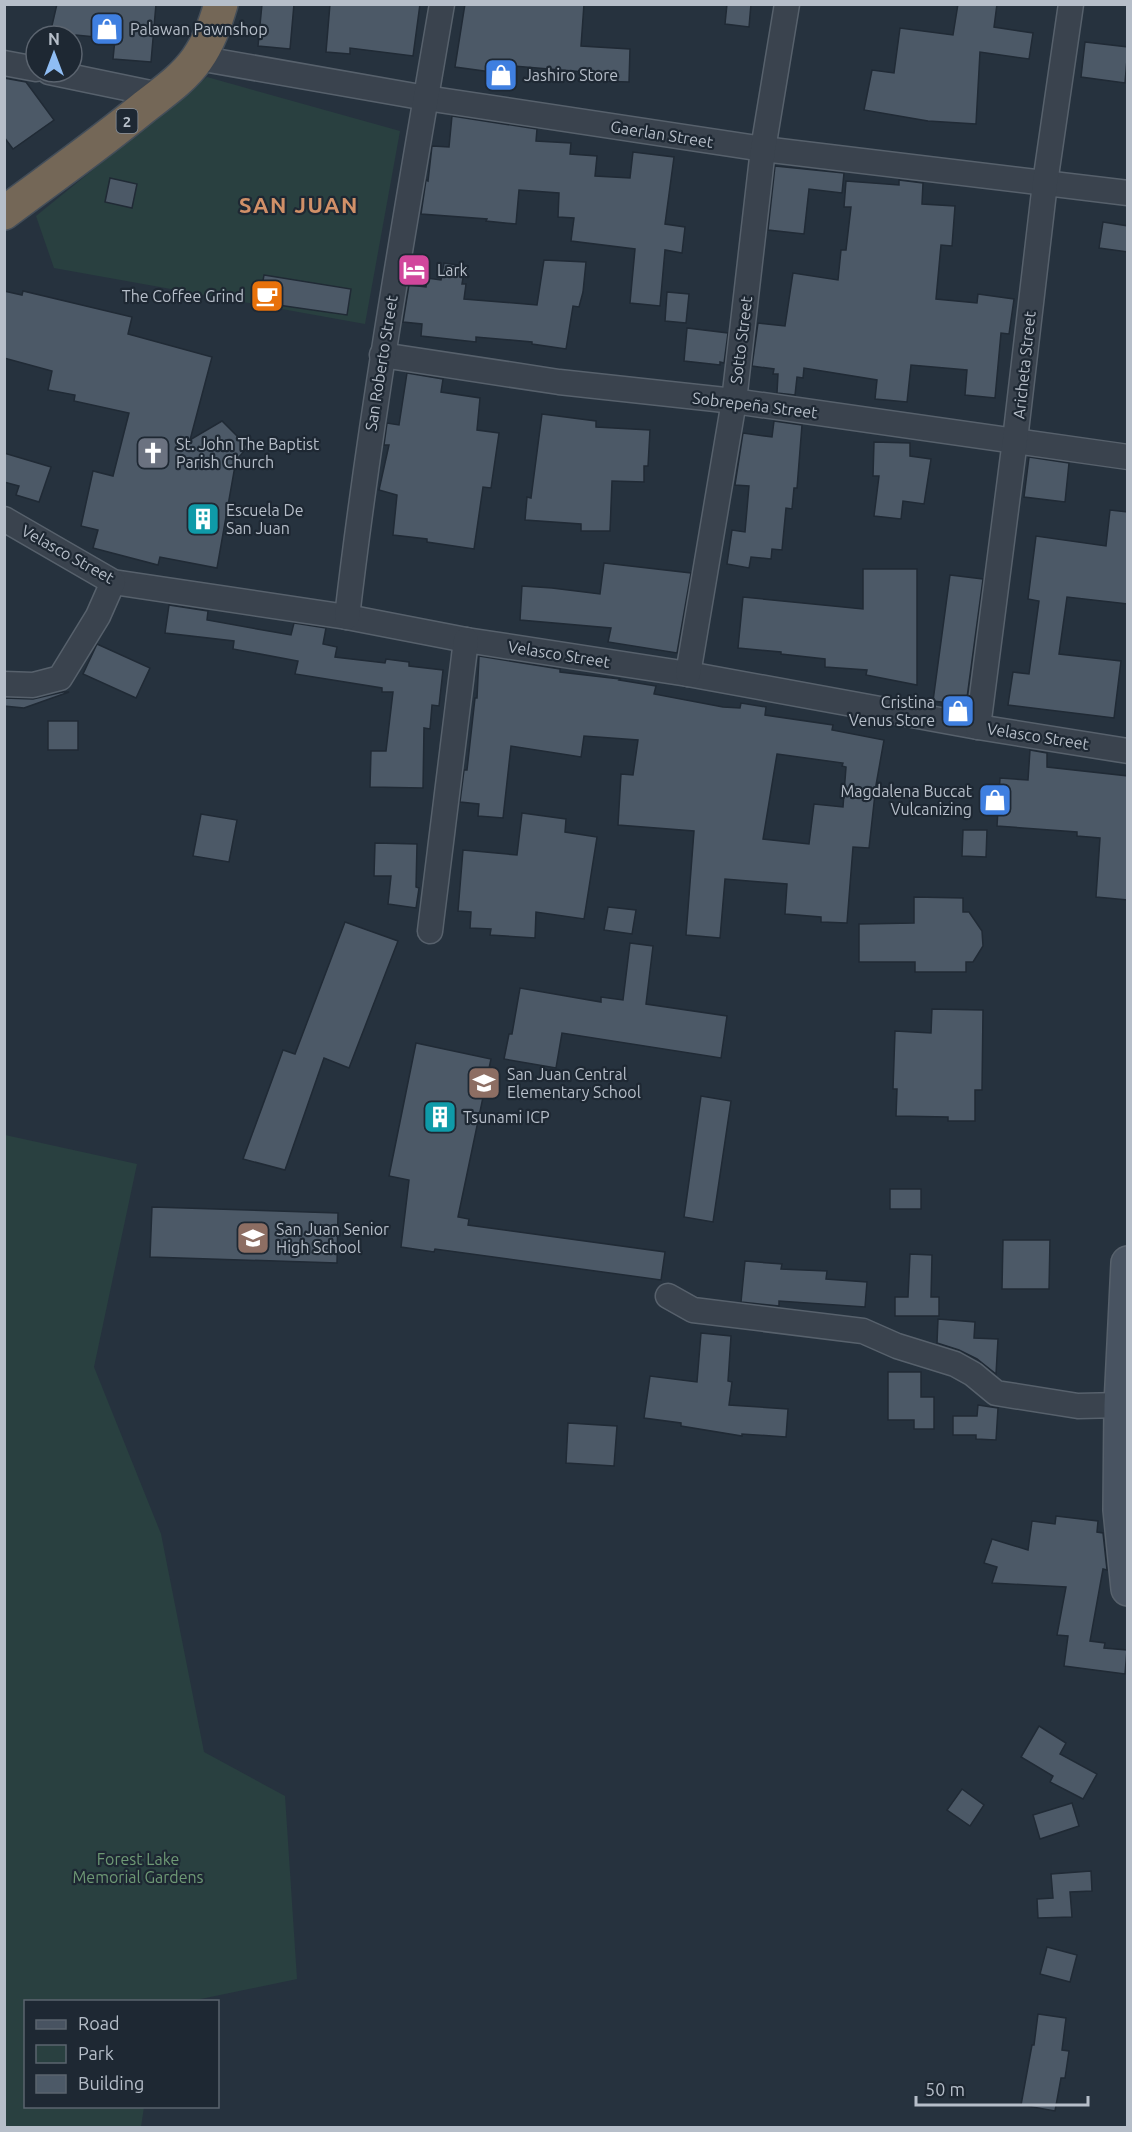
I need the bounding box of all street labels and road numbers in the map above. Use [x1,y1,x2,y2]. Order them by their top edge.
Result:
road number: 2 [116,109,138,133]
street label: Gaerlan Street [609,117,715,151]
street label: San Roberto Street [361,293,401,432]
street label: Sotto Street [727,295,755,385]
street label: Aricheta Street [1009,309,1039,420]
street label: Sobrepeña Street [691,388,819,422]
street label: Velasco Street [19,521,118,587]
street label: Velasco Street [507,637,612,671]
street label: Velasco Street [986,719,1091,753]

